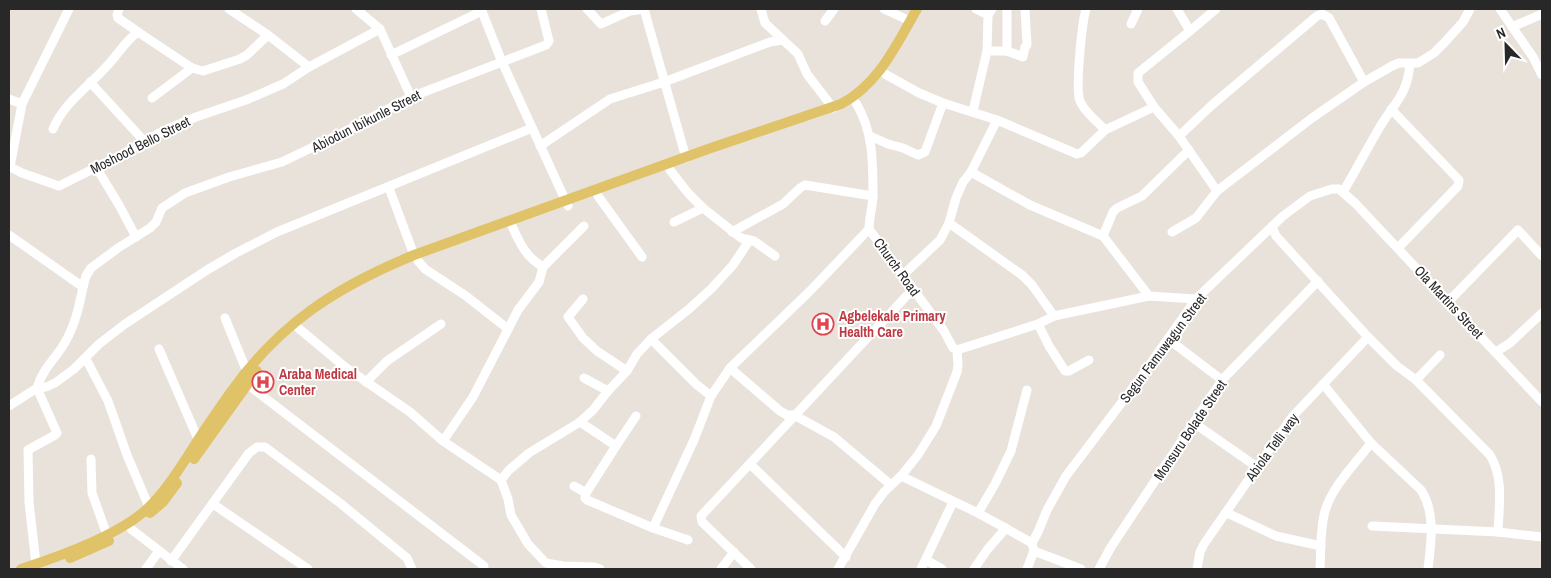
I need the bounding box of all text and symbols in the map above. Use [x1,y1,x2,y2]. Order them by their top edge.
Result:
north arrow [1481,20,1531,70]
text: N [1494,23,1508,43]
street label: Abiodun Ibikunle Street [308,86,424,157]
street label: Moshood Bello Street [87,112,193,178]
street label: Church Road [870,234,924,300]
street label: Ola Martins Street [1411,262,1487,342]
street label: Segun Famuwagun Street [1116,290,1210,406]
place label: Agbelekale Primary Health Care [839,307,946,341]
hospital icon: Agbelekale Primary Health Care [811,312,835,336]
place label: Araba Medical Center [279,365,357,399]
hospital icon: Araba Medical Center [251,370,275,394]
street label: Monsuru Bolade Street [1150,376,1230,484]
street label: Abiola Telli way [1241,409,1303,485]

